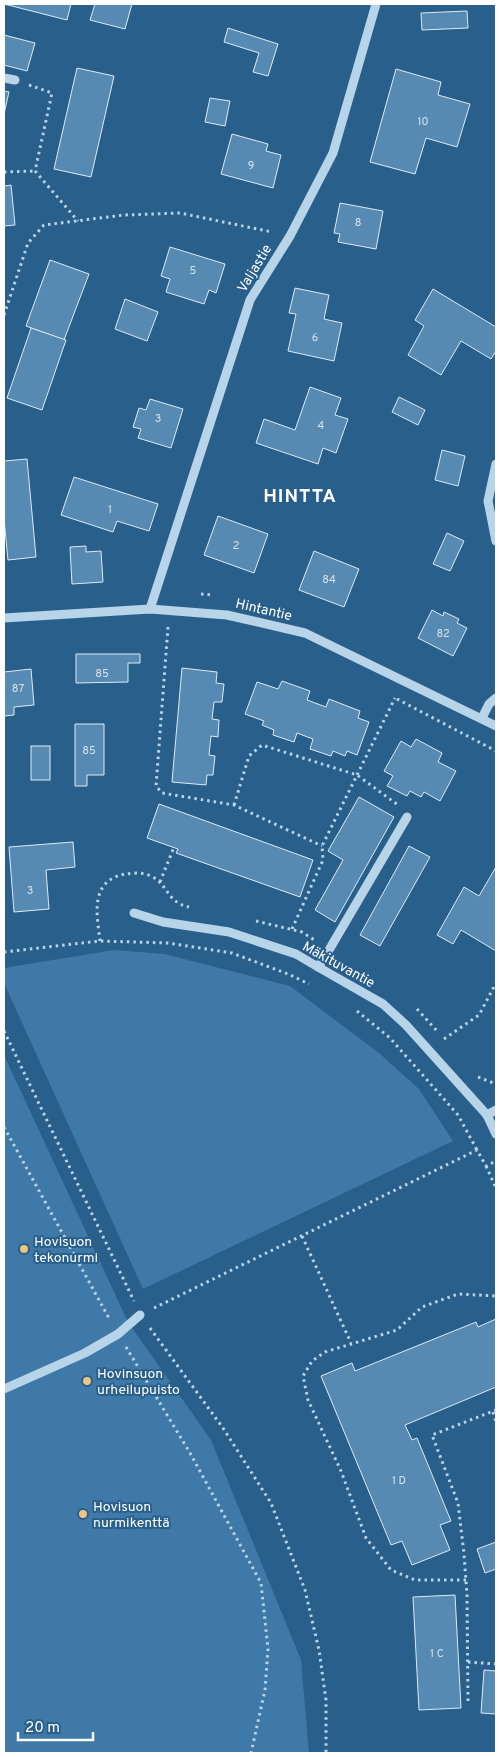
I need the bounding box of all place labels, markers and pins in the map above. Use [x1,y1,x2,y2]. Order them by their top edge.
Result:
place label: Hovisuon tekonurmi [34,1234,98,1267]
marker: Hovisuon tekonurmi [18,1243,30,1255]
place label: Hovinsuon urheilupuisto [97,1366,180,1399]
marker: Hovinsuon urheilupuisto [81,1375,93,1387]
place label: Hovisuon nurmikenttä [93,1499,170,1532]
marker: Hovisuon nurmikenttä [77,1508,89,1520]

